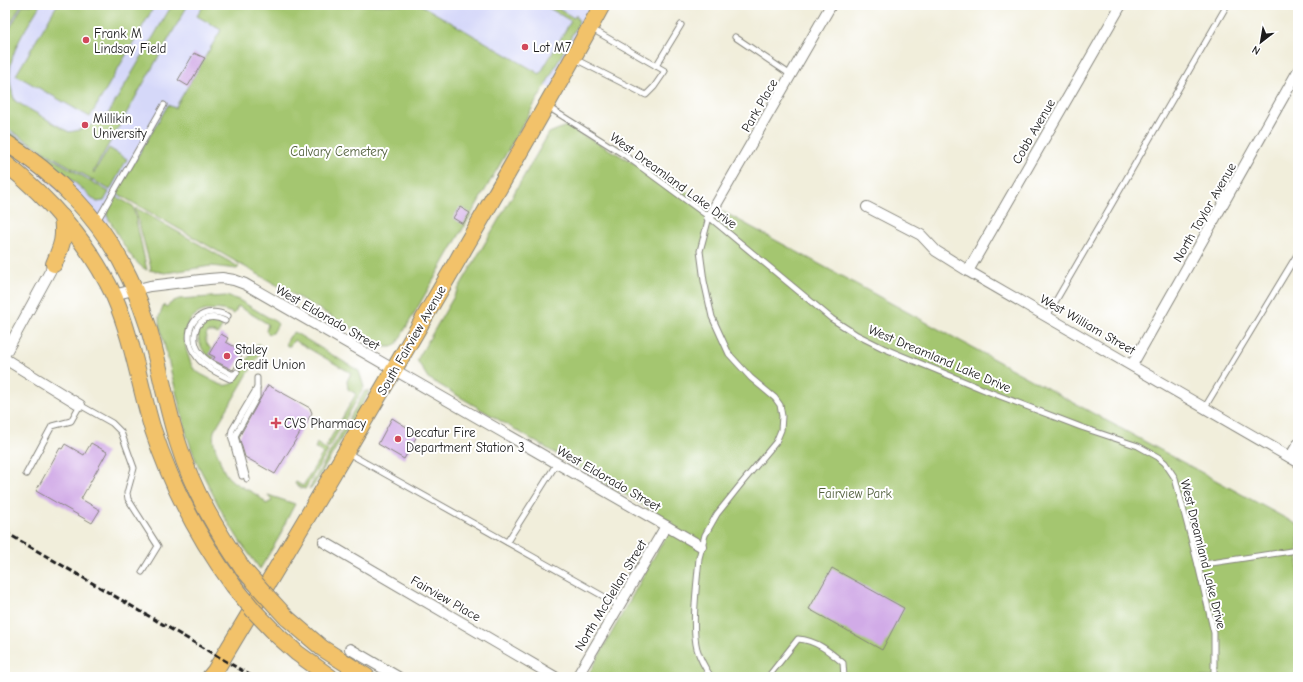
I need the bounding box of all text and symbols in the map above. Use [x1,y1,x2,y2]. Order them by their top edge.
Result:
north arrow [1241,22,1281,62]
place label: Frank M Lindsay Field [94,26,166,56]
marker: Frank M Lindsay Field [81,35,91,45]
place label: Lot M7 [533,40,571,55]
marker: Lot M7 [520,42,530,52]
text: N [1250,43,1263,58]
street label: Park Place [738,76,781,134]
street label: Cobb Avenue [1009,96,1058,166]
place label: Millikin University [93,111,147,141]
marker: Millikin University [80,120,90,130]
street label: West Dreamland Lake Drive [607,129,740,232]
park label: Calvary Cemetery [290,144,388,159]
street label: North Taylor Avenue [1170,159,1239,265]
street label: West Eldorado Street [273,282,383,354]
street label: South Fairview Avenue [374,282,449,398]
street label: West William Street [1037,291,1139,358]
street label: West Dreamland Lake Drive [866,322,1014,395]
place label: Staley Credit Union [235,342,306,372]
marker: Staley Credit Union [222,351,232,361]
place label: CVS Pharmacy [284,416,366,431]
marker: CVS Pharmacy [271,418,281,428]
place label: Decatur Fire Department Station 3 [406,425,525,455]
marker: Decatur Fire Department Station 3 [393,434,403,444]
street label: West Eldorado Street [554,443,664,515]
street label: West Dreamland Lake Drive [1178,478,1229,631]
park label: Fairview Park [818,486,892,501]
street label: North McClellan Street [571,536,650,653]
street label: Fairview Place [408,572,484,625]

